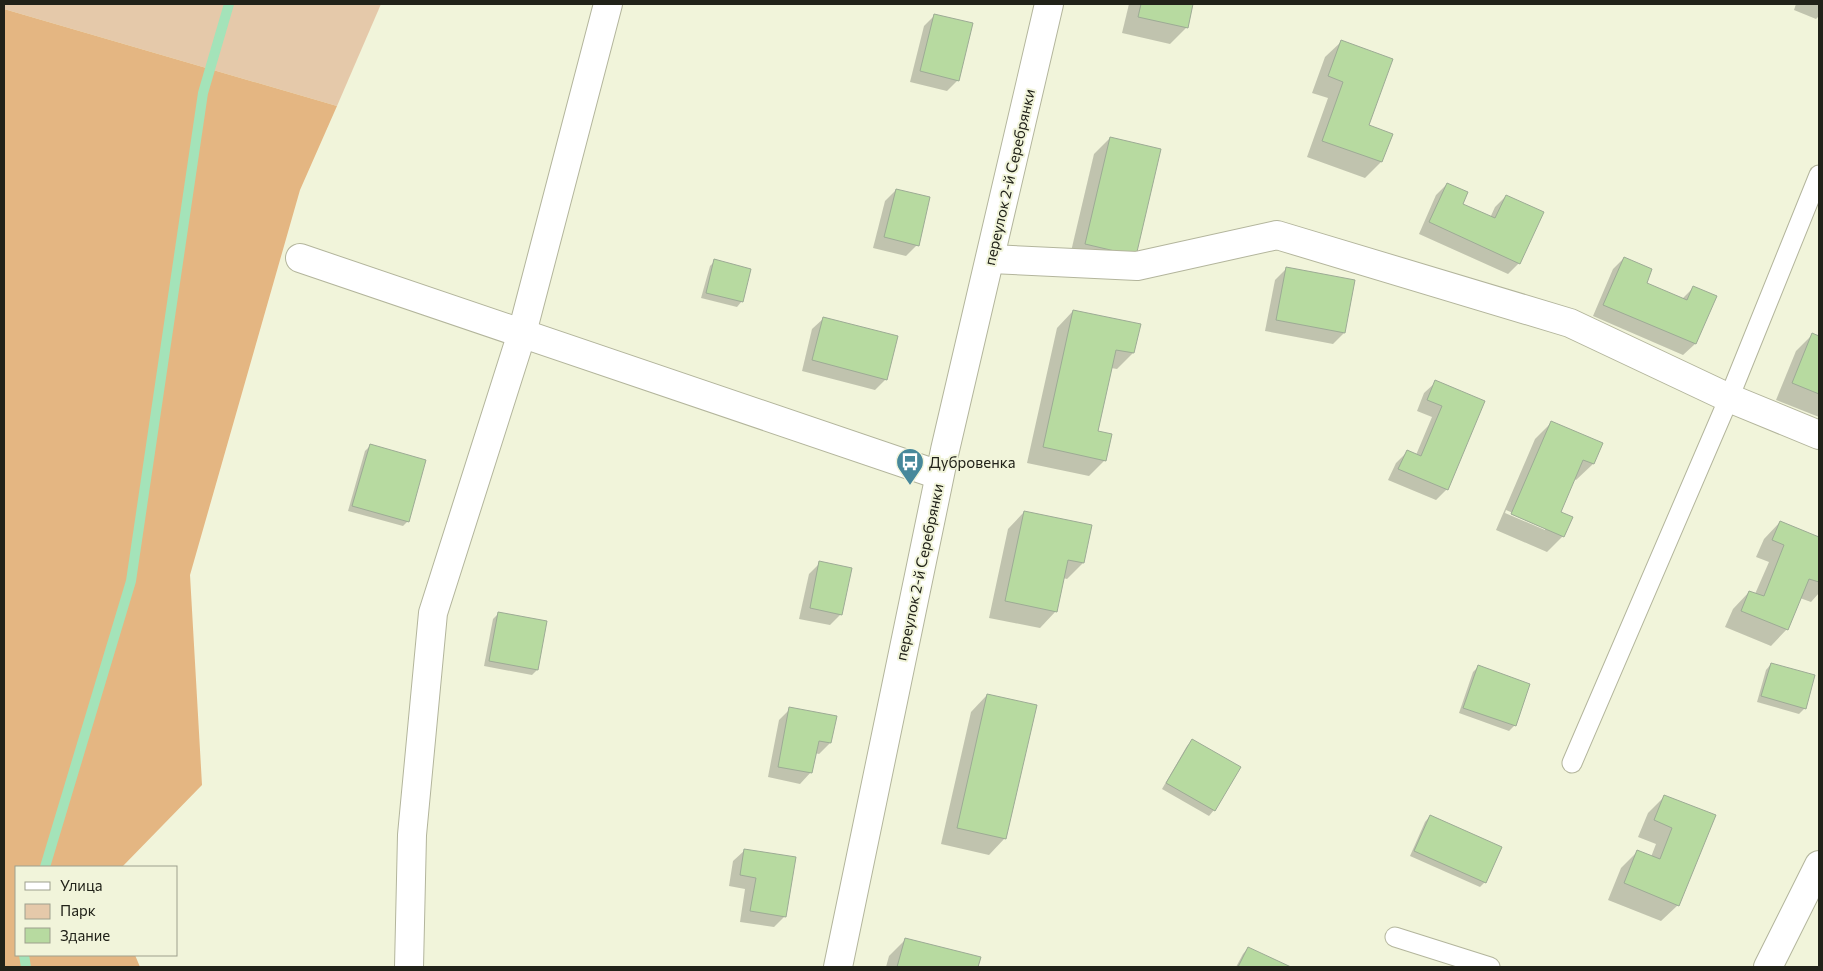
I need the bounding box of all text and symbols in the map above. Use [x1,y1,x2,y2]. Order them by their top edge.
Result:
street label: переулок 2-й Серебрянки [980,87,1038,267]
bus stop icon: Дубровенка [895,447,925,486]
place label: Дубровенка [929,453,1015,471]
street label: переулок 2-й Серебрянки [891,482,947,662]
legend [15,866,178,956]
text: Улица [60,876,102,894]
text: Парк [60,901,96,919]
text: Здание [60,926,110,944]

